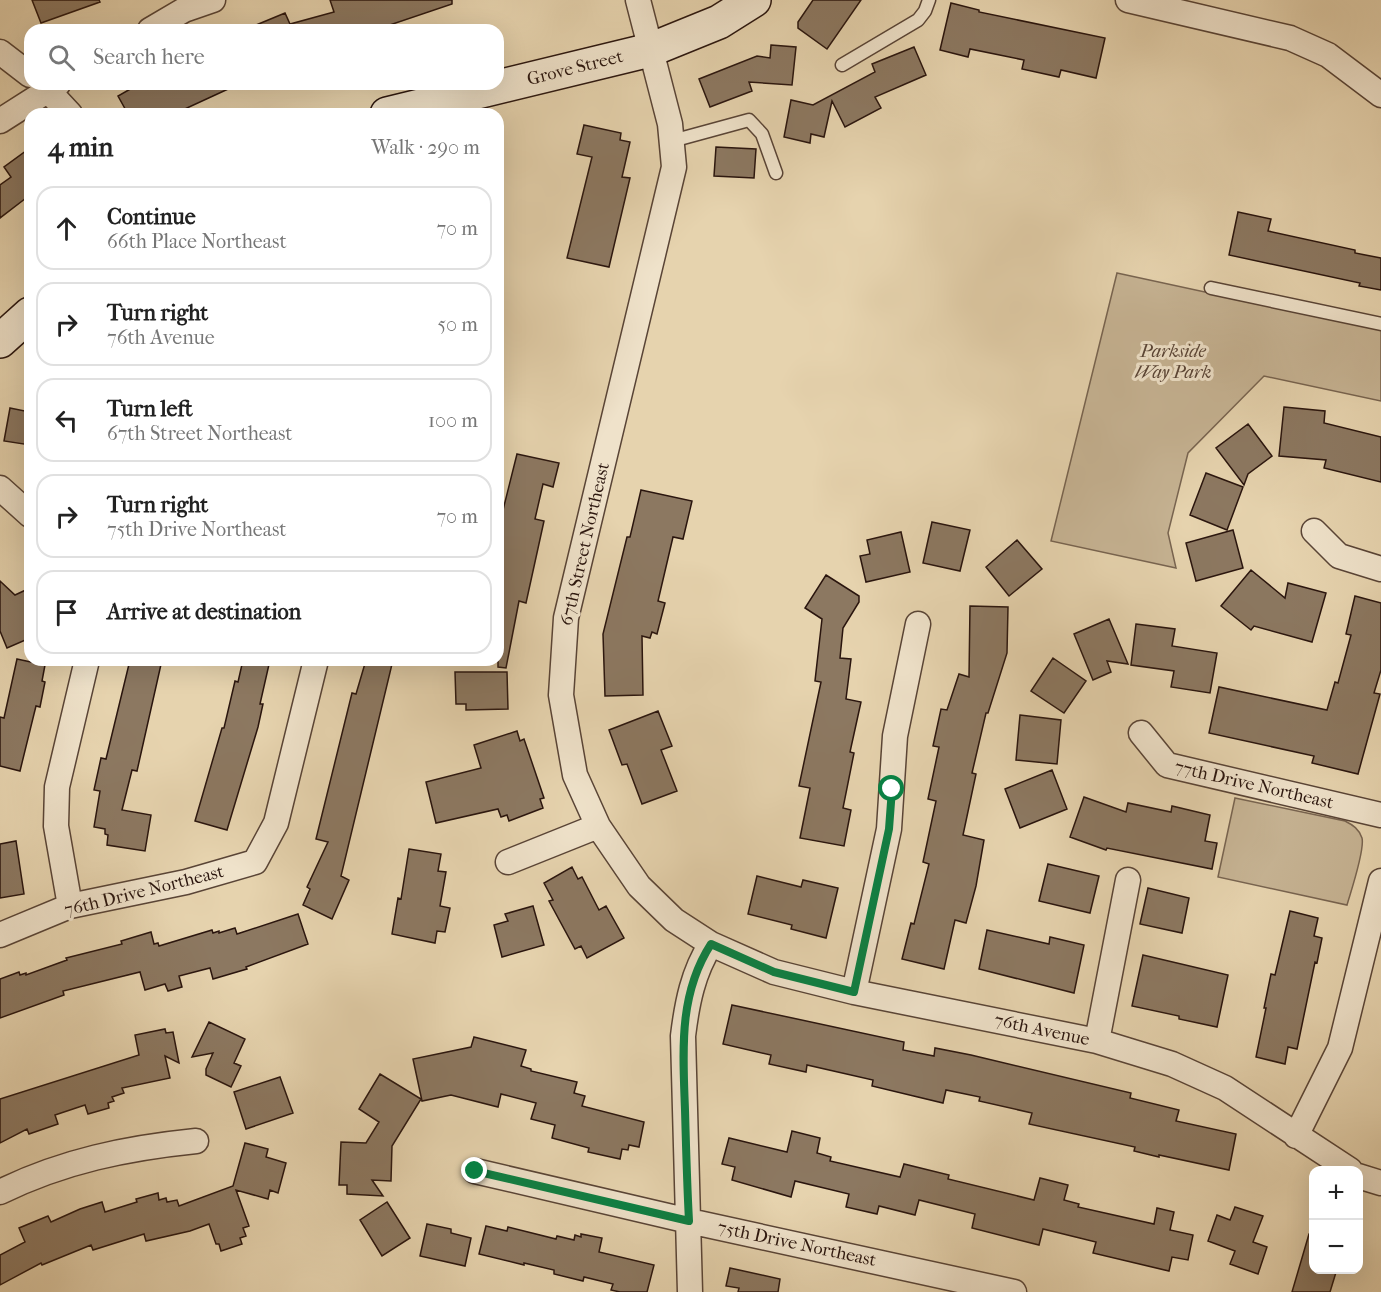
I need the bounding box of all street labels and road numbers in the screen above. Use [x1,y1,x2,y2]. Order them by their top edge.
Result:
street label: Grove Street [525,46,626,90]
street label: 67th Street Northeast [556,460,614,628]
street label: 77th Drive Northeast [1173,757,1336,814]
street label: 76th Drive Northeast [62,861,226,921]
street label: 76th Avenue [992,1010,1092,1050]
street label: 75th Drive Northeast [716,1217,879,1271]

